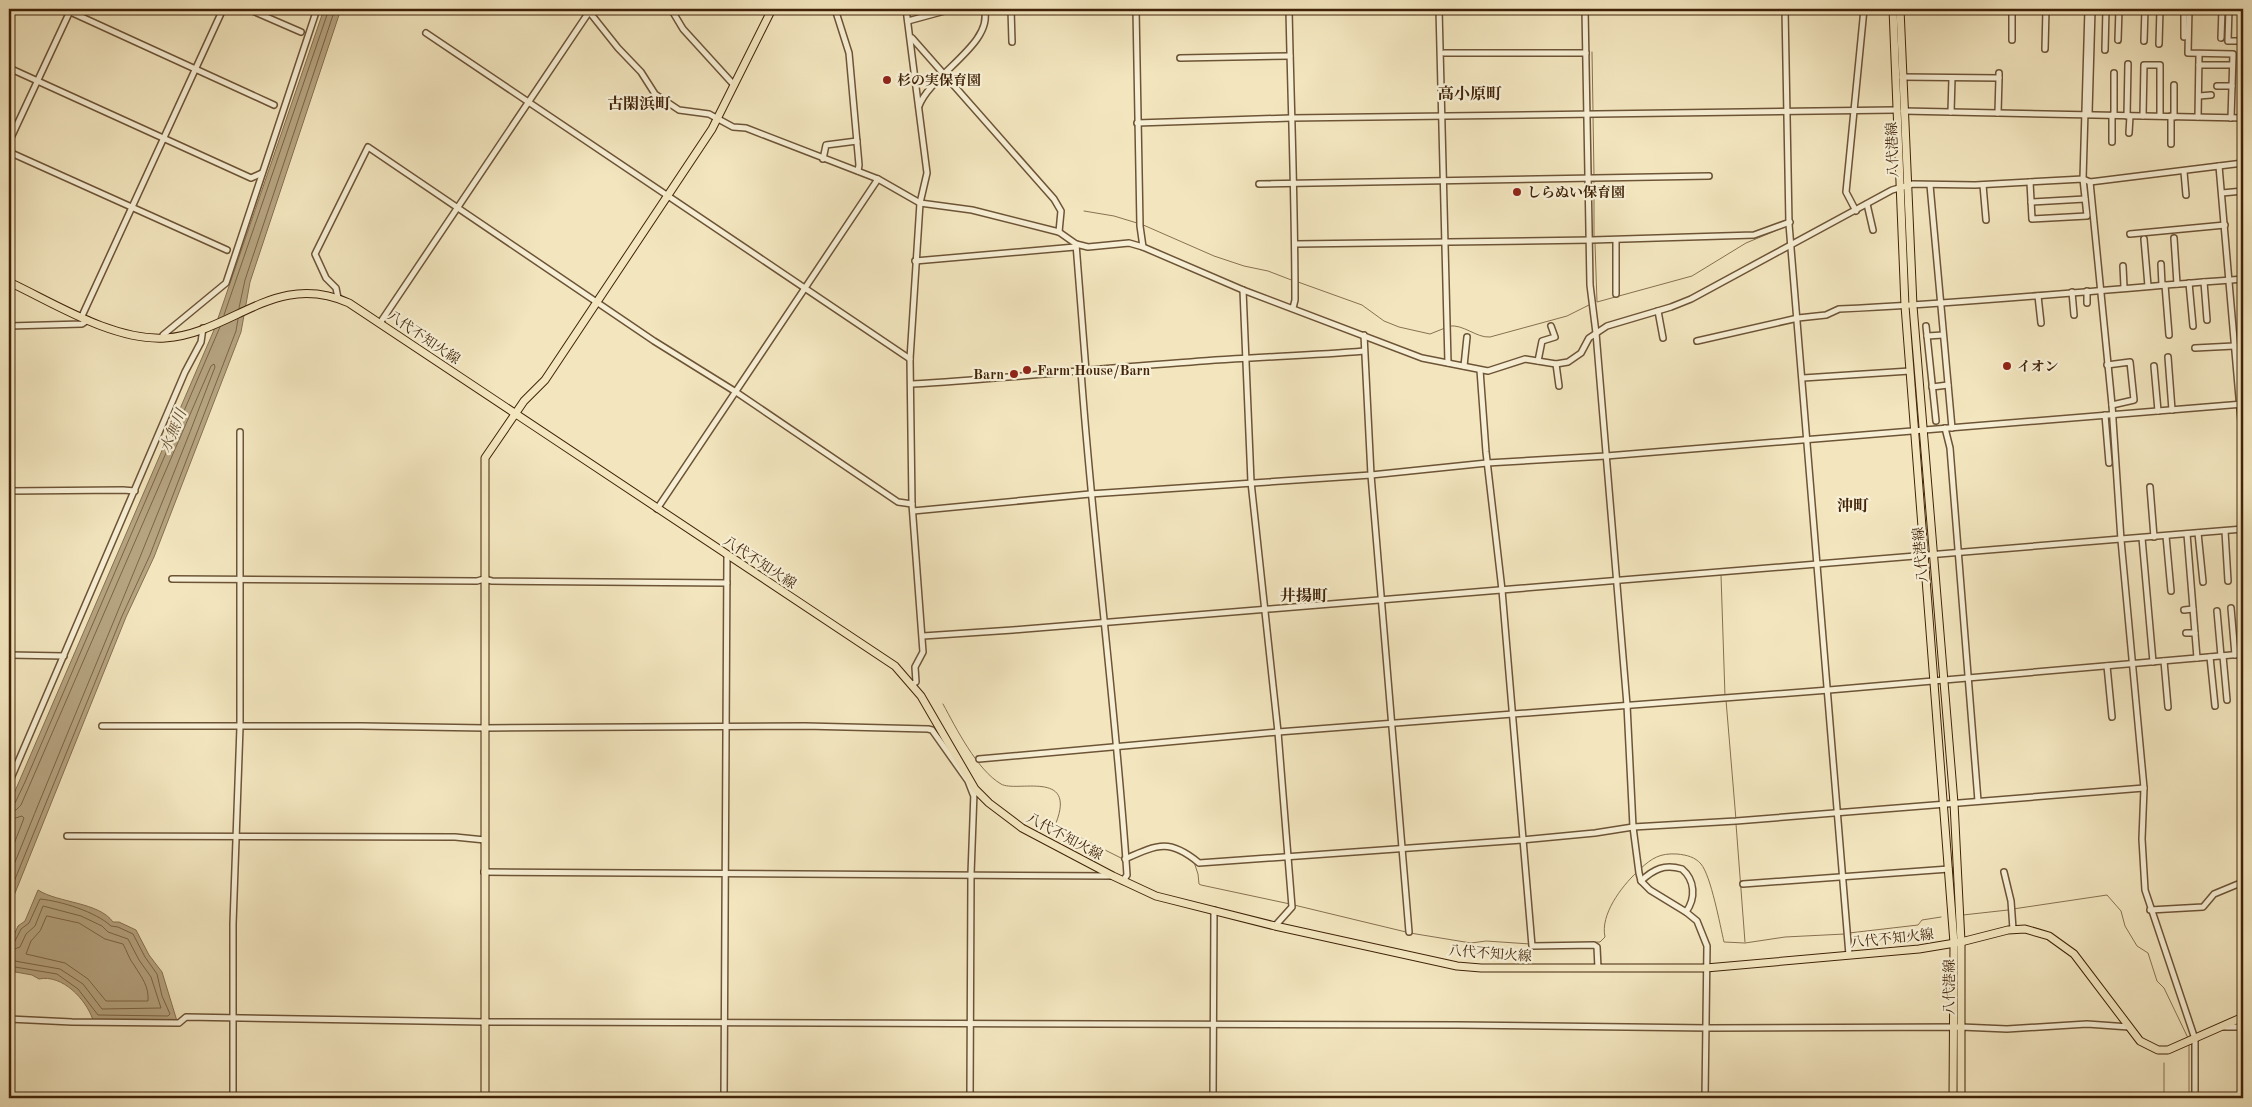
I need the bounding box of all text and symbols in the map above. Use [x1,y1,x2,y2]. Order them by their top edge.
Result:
place label: 杉の実保育園 [897,73,981,88]
marker: 杉の実保育園 [881,74,893,86]
district label: 高小原町 [1438,85,1502,103]
district label: 古閑浜町 [607,95,671,113]
street label: 八代港線 [1884,122,1901,178]
place label: しらぬい保育園 [1527,185,1625,200]
marker: しらぬい保育園 [1511,186,1523,198]
street label: 八代不知火線 [385,308,463,367]
place label: イオン [2017,359,2059,374]
marker: イオン [2001,360,2013,372]
marker: Farm House/Barn [1021,364,1033,376]
place label: Farm House/Barn [1037,364,1151,379]
place label: Barn [973,368,1004,382]
marker: Barn [1008,368,1020,380]
water label: 水無川 [157,405,191,455]
district label: 沖町 [1837,497,1869,515]
street label: 八代港線 [1911,526,1930,584]
street label: 八代不知火線 [720,533,799,592]
district label: 井揚町 [1280,587,1328,605]
street label: 八代不知火線 [1024,810,1105,863]
street label: 八代不知火線 [1849,927,1935,950]
street label: 八代不知火線 [1448,943,1532,964]
street label: 八代港線 [1942,959,1957,1015]

